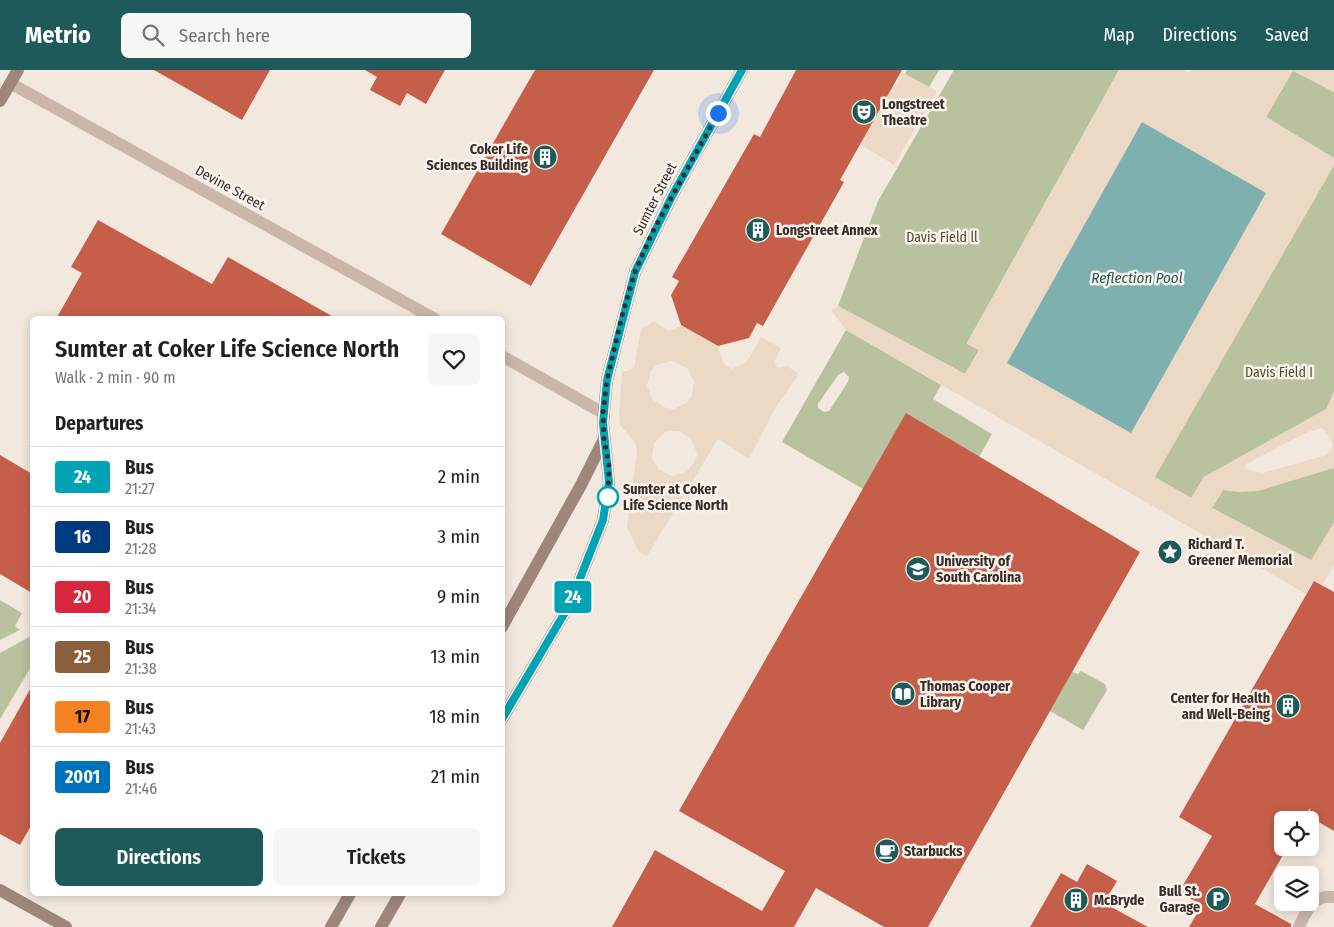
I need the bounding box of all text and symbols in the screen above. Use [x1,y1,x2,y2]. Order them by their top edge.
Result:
search box [121,13,471,58]
text: Metrio [25,21,91,49]
icon: search [139,21,167,49]
text: Search here [179,24,270,47]
text: Map [1103,24,1135,46]
text: Directions [1163,24,1237,46]
text: Saved [1265,24,1309,46]
place label: Longstreet Theatre [882,96,946,129]
theatre icon: Longstreet Theatre [851,99,877,125]
your location [706,101,731,126]
place label: Coker Life Sciences Building [427,141,528,174]
building icon: Coker Life Sciences Building [532,144,558,170]
street label: Sumter Street [630,160,681,238]
street label: Devine Street [192,162,268,214]
building icon: Longstreet Annex [745,217,771,243]
place label: Longstreet Annex [776,222,878,239]
park label: Davis Field ll [906,229,978,246]
water label: Reflection Pool [1091,269,1183,287]
button: heart [428,333,480,385]
text: Sumter at Coker Life Science North [55,335,399,363]
park label: Davis Field I [1245,364,1313,381]
text: Walk · 2 min · 90 m [55,368,175,387]
text: Departures [55,412,143,435]
text: Bus [125,456,154,479]
text: 2 min [438,465,480,488]
text: 24 [74,466,91,488]
text: 21:27 [125,479,155,498]
place label: Sumter at Coker Life Science North [623,481,728,514]
marker: Sumter at Coker Life Science North [597,486,619,508]
text: Bus [125,516,154,539]
text: 3 min [438,525,480,548]
text: 16 [74,526,91,548]
place label: Richard T. Greener Memorial [1188,536,1293,569]
text: 21:28 [125,539,156,558]
place icon: Richard T. Greener Memorial [1157,539,1183,565]
place label: University of South Carolina [936,553,1021,586]
school or university icon: University of South Carolina [905,556,931,582]
text: Bus [125,576,154,599]
line badge: 24 [550,581,596,613]
text: 9 min [437,585,480,608]
text: 20 [73,586,92,608]
text: 24 [564,586,582,608]
text: 21:34 [125,599,156,618]
text: Bus [125,636,154,659]
text: 13 min [430,645,480,668]
text: 25 [74,646,91,668]
text: 21:38 [125,659,157,678]
place label: Thomas Cooper Library [920,678,1011,711]
library icon: Thomas Cooper Library [890,681,916,707]
place label: Center for Health and Well-Being [1170,690,1270,723]
building icon: Center for Health and Well-Being [1275,693,1301,719]
text: Bus [125,696,154,719]
text: 18 min [429,705,480,728]
text: 17 [75,706,90,728]
text: 21:43 [125,719,156,738]
text: Bus [125,756,154,779]
text: 21 min [431,765,480,788]
text: 2001 [65,766,100,788]
text: 21:46 [125,779,157,798]
map controls [1274,811,1319,911]
button: locate [1274,811,1319,856]
button: Directions [55,828,263,886]
button: Tickets [273,828,480,886]
cafe icon: Starbucks [874,838,900,864]
place label: Starbucks [904,843,962,860]
button: layers [1274,866,1319,911]
place label: Bull St. Garage [1159,883,1200,916]
parking icon: Bull St. Garage [1205,886,1231,912]
building icon: McBryde [1063,887,1089,913]
place label: McBryde [1094,892,1144,909]

